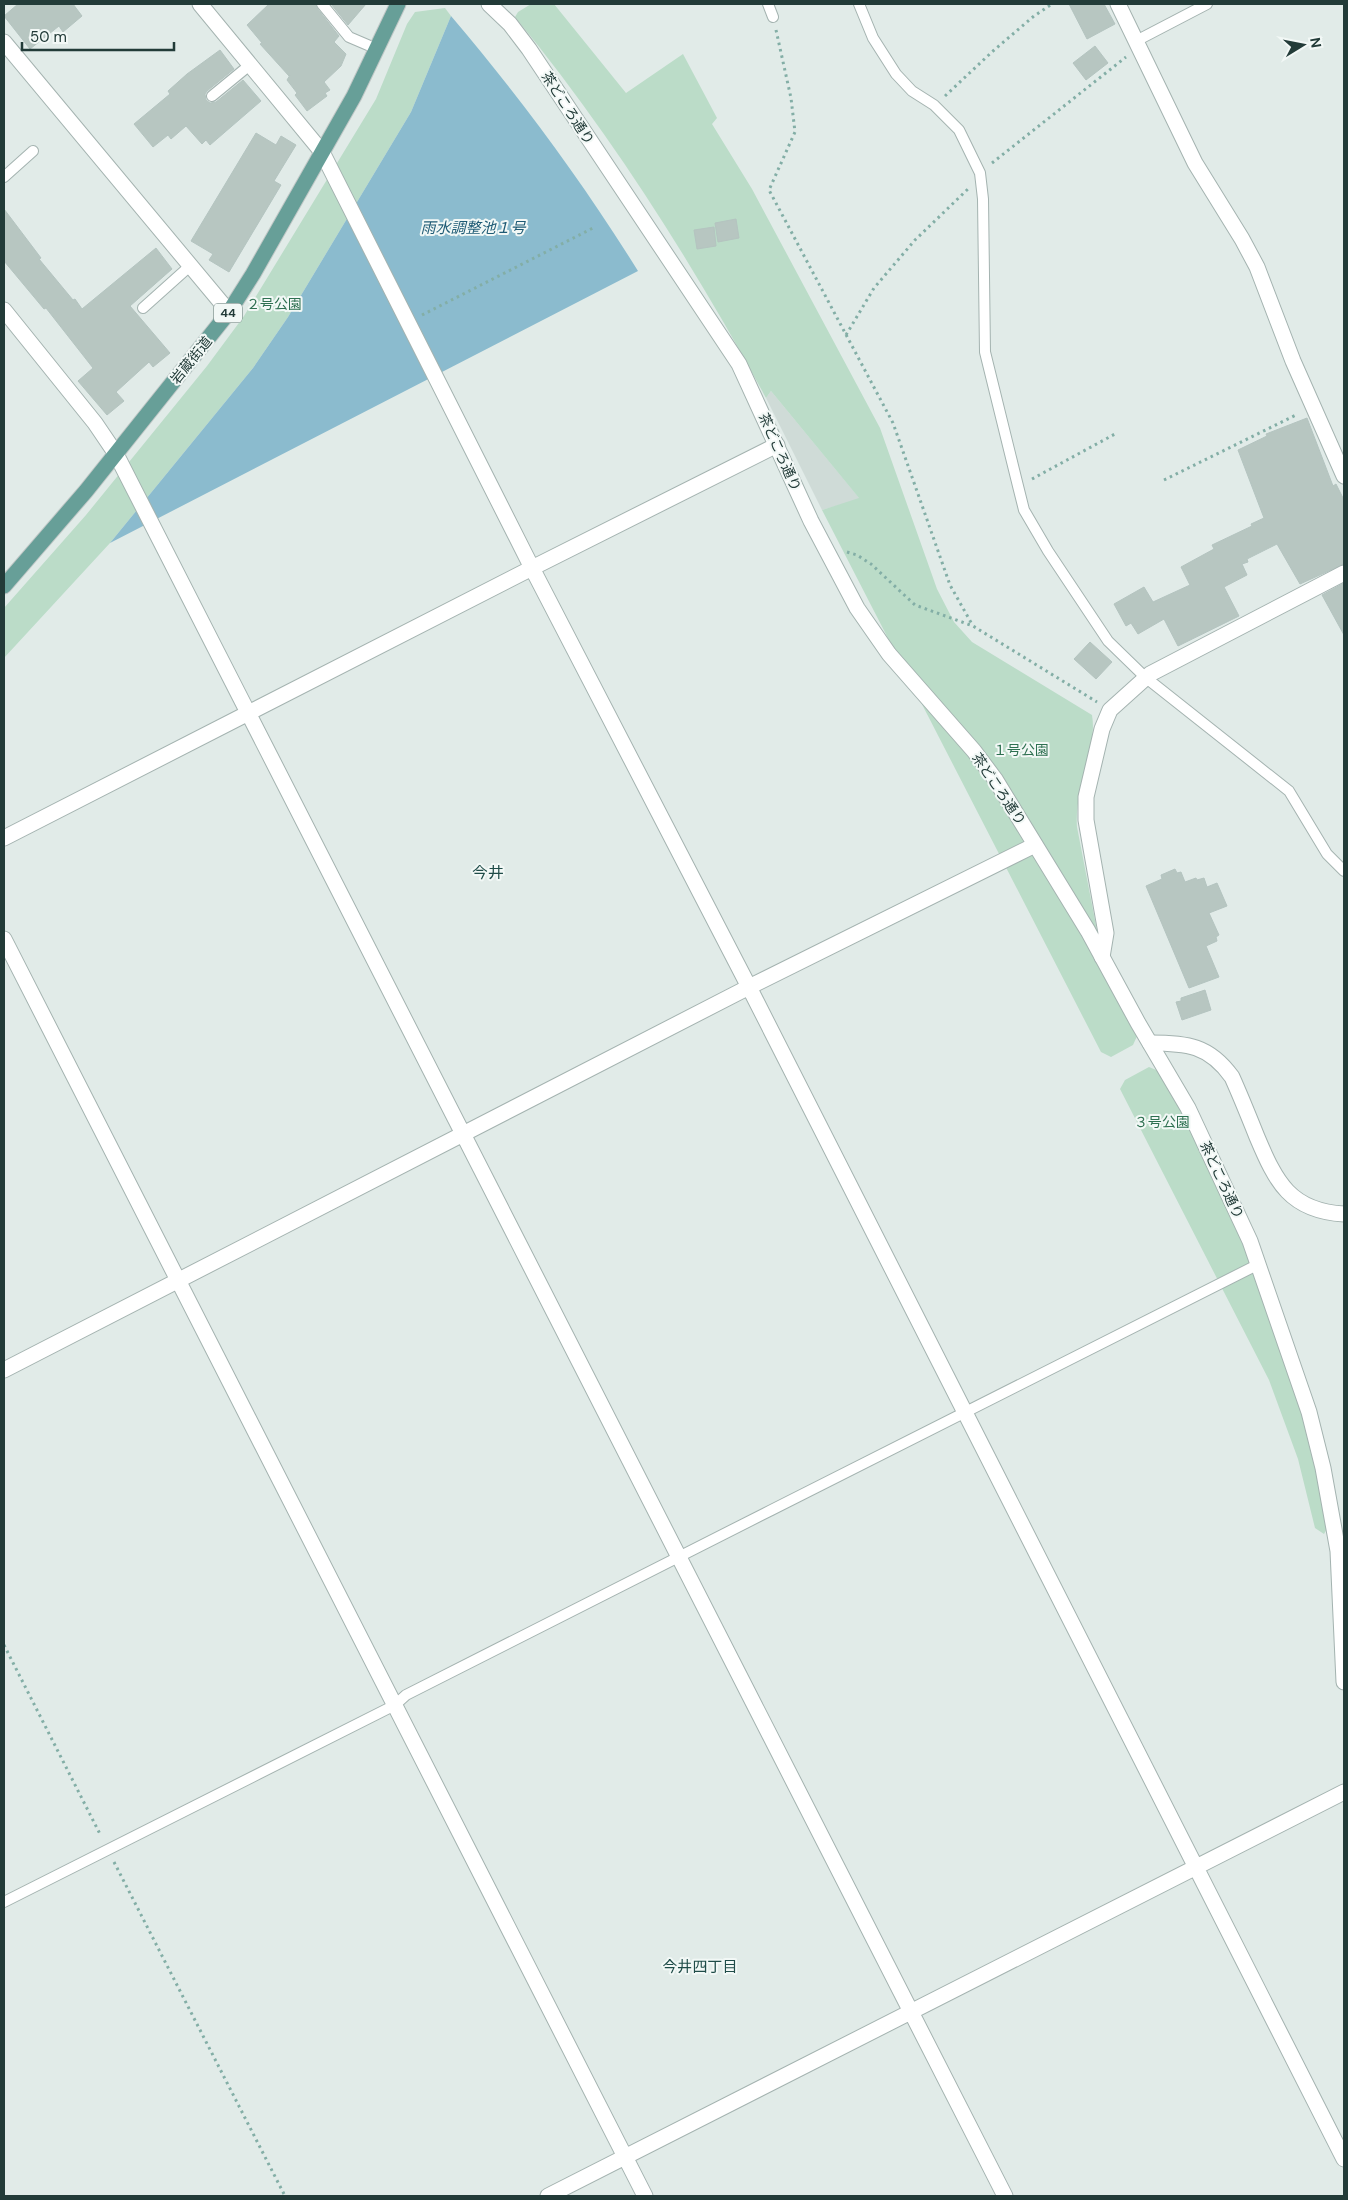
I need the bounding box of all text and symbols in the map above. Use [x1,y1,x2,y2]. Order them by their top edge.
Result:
scale bar [22,20,175,52]
north arrow [1278,20,1328,70]
text: 50 m [30,27,67,47]
text: N [1306,36,1326,49]
street label: 茶どころ通り [538,68,598,148]
water label: 雨水調整池１号 [420,218,526,238]
park label: ２号公園 [246,295,302,313]
road number: 44 [214,304,242,322]
street label: 岩蔵街道 [166,333,216,387]
street label: 茶どころ通り [755,410,805,494]
park label: １号公園 [993,741,1049,759]
street label: 茶どころ通り [968,749,1030,829]
district label: 今井 [472,862,504,883]
park label: ３号公園 [1134,1113,1190,1131]
street label: 茶どころ通り [1196,1138,1248,1222]
district label: 今井四丁目 [662,1957,738,1977]

